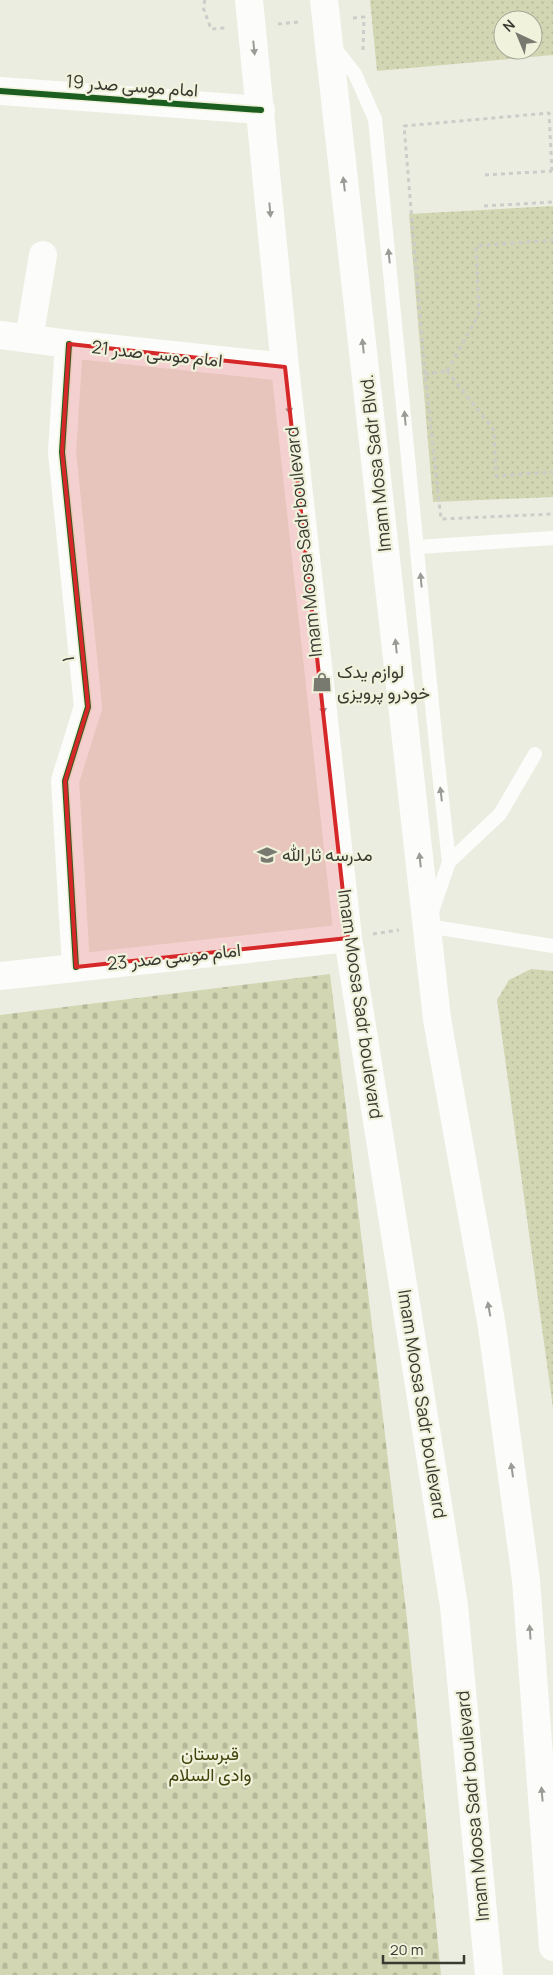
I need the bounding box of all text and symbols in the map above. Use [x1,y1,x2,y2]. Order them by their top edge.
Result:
north arrow [493,10,543,60]
text: N [498,15,519,36]
one-way arrow [250,41,258,57]
street label: امام موسی صدر 19 [65,68,199,103]
one-way arrow [340,176,348,192]
one-way arrow [266,202,274,218]
one-way arrow [385,248,393,264]
street label: امام موسی صدر 21 [90,334,224,373]
one-way arrow [359,338,367,354]
street label: Imam Mosa Sadr Blvd. [354,373,396,553]
one-way arrow [285,399,293,415]
one-way arrow [401,410,409,426]
street label: Imam Moosa Sadr boulevard [279,426,327,658]
one-way arrow [416,572,424,588]
one-way arrow [392,638,400,654]
street label: ۱ [55,655,79,663]
place label: لوازم یدک خودرو پرویزی [337,659,430,705]
shop icon: لوازم یدک خودرو پرویزی [311,671,333,693]
one-way arrow [319,700,327,716]
one-way arrow [437,786,445,802]
place label: مدرسه ثارالله [282,842,373,866]
school or university icon: مدرسه ثارالله [256,844,278,866]
one-way arrow [416,852,424,868]
street label: Imam Moosa Sadr boulevard [333,888,389,1120]
street label: امام موسی صدر 23 [106,937,242,976]
street label: Imam Moosa Sadr boulevard [393,1288,453,1520]
one-way arrow [485,1301,493,1317]
one-way arrow [507,1462,515,1478]
one-way arrow [526,1623,534,1639]
street label: Imam Moosa Sadr boulevard [450,1690,494,1922]
park label: قبرستان وادی السلام [168,1741,252,1787]
one-way arrow [538,1785,546,1801]
scale bar [383,1932,464,1964]
text: 20 m [390,1939,423,1960]

